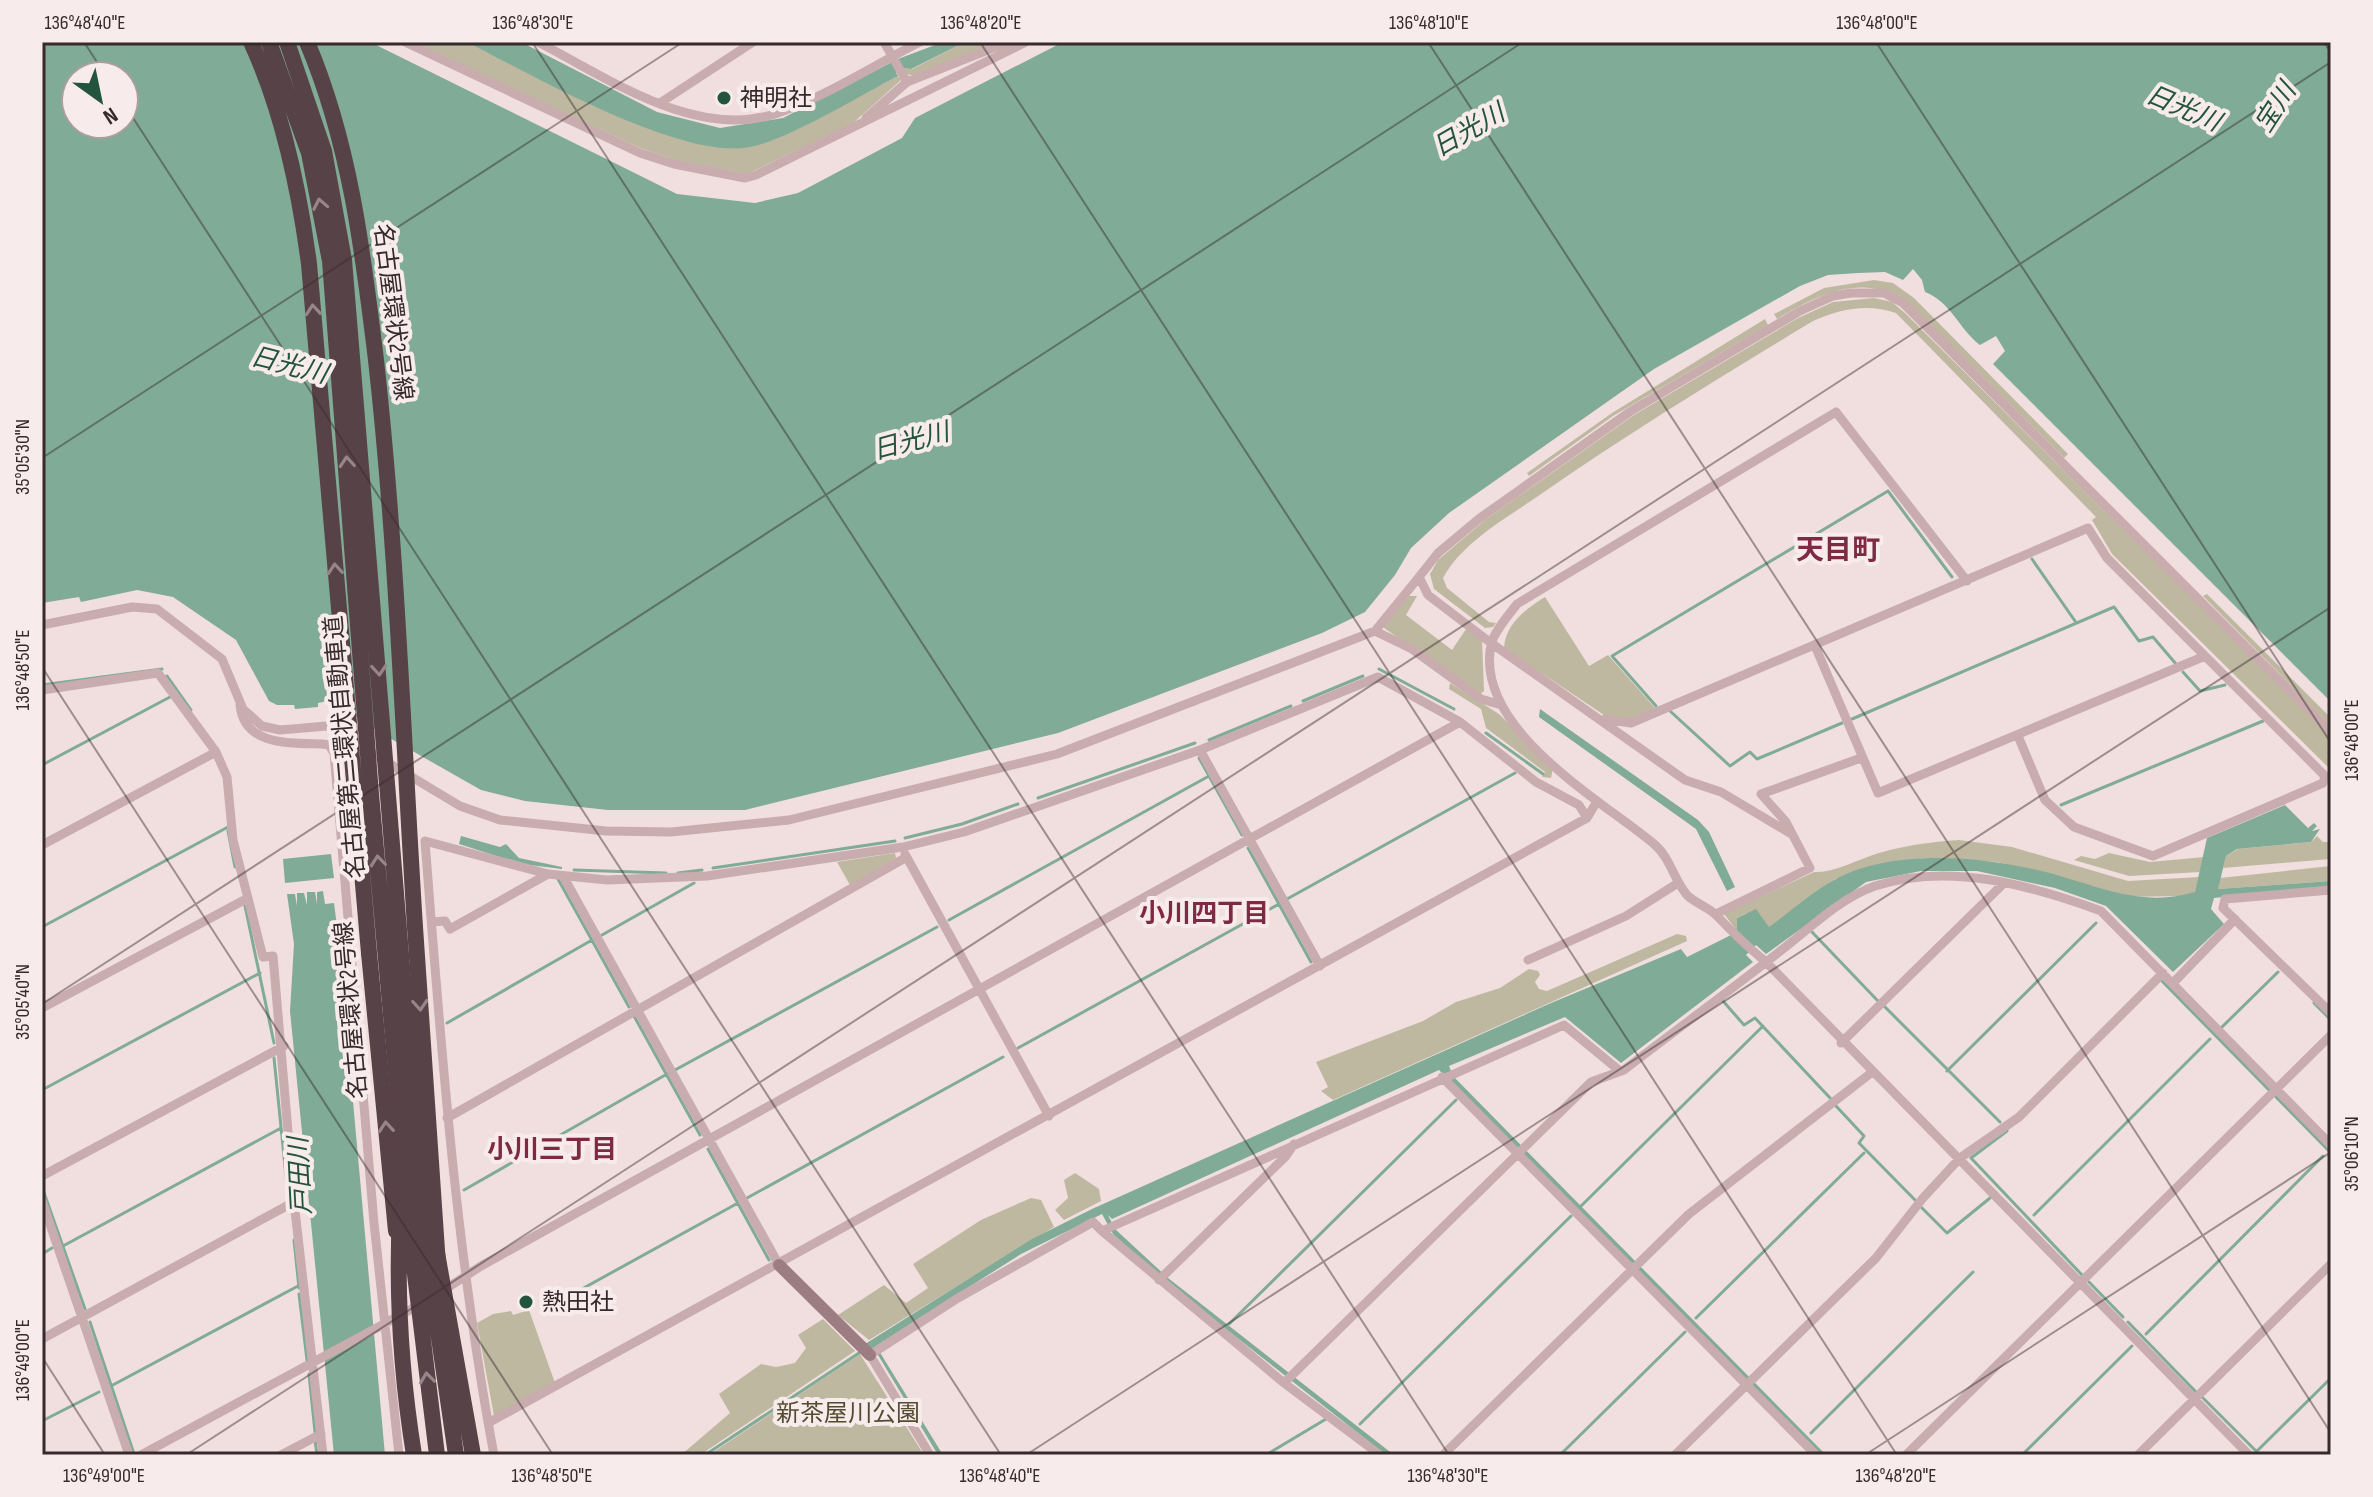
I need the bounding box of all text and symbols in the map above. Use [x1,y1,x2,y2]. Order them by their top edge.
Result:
text: 136°48'40"E [44,11,126,35]
text: 136°48'30"E [492,11,574,35]
text: 136°48'20"E [940,11,1022,35]
text: 136°48'10"E [1389,11,1469,35]
text: 136°48'00"E [1836,11,1918,35]
north arrow [60,60,140,140]
water label: 宝川 [2249,75,2305,138]
water label: 日光川 [2141,79,2228,140]
place label: 神明社 [740,84,812,113]
marker: 神明社 [715,89,733,107]
water label: 日光川 [1427,97,1513,164]
text: N [98,101,122,130]
one-way arrow [312,198,329,211]
street label: 名古屋環状2号線 [368,222,418,402]
one-way arrow [304,303,321,316]
water label: 日光川 [247,342,333,391]
water label: 日光川 [869,416,956,467]
text: 35°05'30"N [11,419,35,495]
one-way arrow [339,455,356,468]
district label: 天目町 [1796,534,1880,567]
one-way arrow [327,562,344,575]
street label: 名古屋第二環状自動車道 [319,614,371,880]
text: 136°48'50"E [11,630,35,710]
one-way arrow [370,664,387,677]
text: 136°48'00"E [2340,699,2364,781]
one-way arrow [369,854,386,867]
district label: 小川四丁目 [1139,899,1269,930]
street label: 名古屋環状2号線 [329,920,373,1100]
text: 35°05'40"N [11,964,35,1040]
one-way arrow [411,999,428,1012]
text: 35°06'10"N [2340,1116,2364,1192]
one-way arrow [377,1120,394,1133]
water label: 戸田川 [283,1133,319,1216]
district label: 小川三丁目 [487,1135,617,1166]
place label: 熱田社 [542,1288,614,1317]
marker: 熱田社 [517,1293,535,1311]
text: 136°49'00"E [11,1319,35,1401]
one-way arrow [418,1371,435,1384]
park label: 新茶屋川公園 [776,1399,920,1428]
text: 136°49'00"E [63,1464,145,1488]
text: 136°48'50"E [512,1464,592,1488]
text: 136°48'40"E [959,1464,1041,1488]
text: 136°48'30"E [1407,1464,1489,1488]
text: 136°48'20"E [1855,1464,1937,1488]

